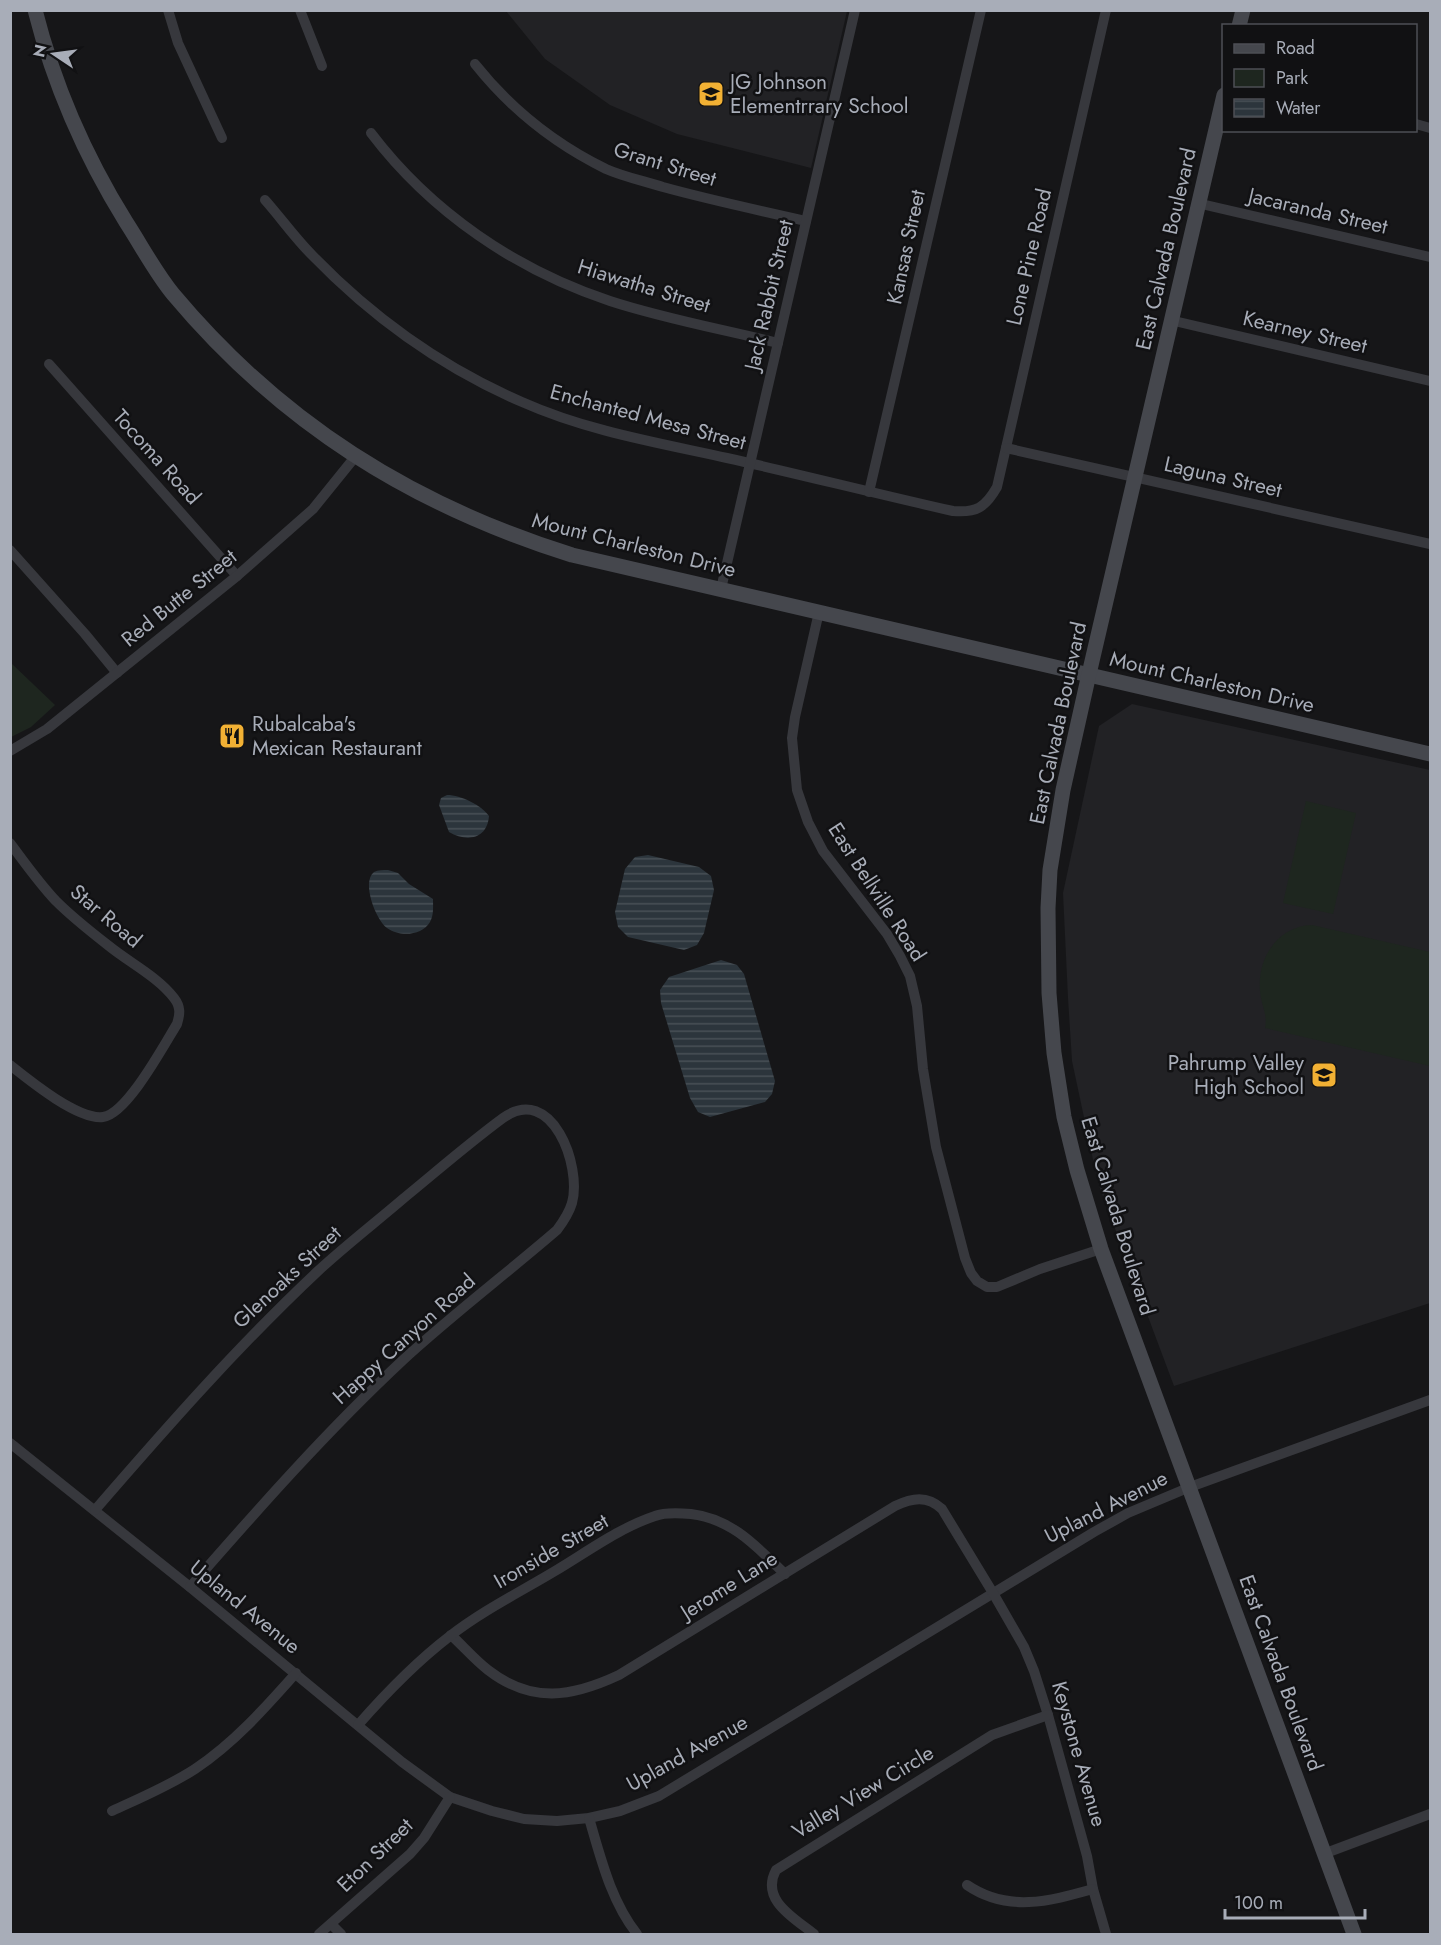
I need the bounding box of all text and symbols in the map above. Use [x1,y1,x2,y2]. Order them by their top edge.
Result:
north arrow [24,24,84,84]
legend [1222,24,1417,132]
text: Road [1276,35,1315,61]
text: N [27,42,53,60]
text: Park [1276,65,1308,91]
place label: JG Johnson Elementrrary School [727,67,909,121]
school or university icon: JG Johnson Elementrrary School [696,79,726,109]
text: Water [1276,95,1321,121]
street label: Grant Street [610,134,720,194]
street label: East Calvada Boulevard [1128,145,1204,353]
street label: Jacaranda Street [1242,180,1391,242]
street label: Lone Pine Road [999,186,1059,328]
street label: Kansas Street [879,187,933,307]
street label: Jack Rabbit Street [736,217,801,376]
street label: Hiawatha Street [574,252,714,320]
street label: Kearney Street [1240,303,1370,361]
street label: Enchanted Mesa Street [547,376,749,458]
street label: Tocoma Road [106,403,208,511]
street label: Laguna Street [1161,449,1285,505]
street label: Mount Charleston Drive [529,505,739,585]
street label: Red Butte Street [115,542,243,654]
street label: East Calvada Boulevard [1022,619,1094,827]
street label: Mount Charleston Drive [1107,644,1317,720]
place label: Rubalcaba's Mexican Restaurant [252,709,422,763]
restaurant icon: Rubalcaba's Mexican Restaurant [217,721,247,751]
street label: East Bellville Road [821,817,933,967]
street label: Star Road [64,877,148,955]
place label: Pahrump Valley High School [1168,1048,1305,1102]
school or university icon: Pahrump Valley High School [1309,1060,1339,1090]
street label: East Calvada Boulevard [1073,1113,1163,1319]
street label: Glenoaks Street [226,1219,348,1335]
street label: Happy Canyon Road [326,1267,482,1411]
street label: Upland Avenue [1039,1463,1173,1551]
street label: Ironside Street [488,1506,614,1596]
street label: Jerome Lane [672,1543,783,1628]
street label: Upland Avenue [183,1553,307,1661]
street label: East Calvada Boulevard [1232,1571,1330,1775]
street label: Keystone Avenue [1044,1678,1114,1830]
street label: Upland Avenue [621,1707,753,1799]
street label: Valley View Circle [787,1738,940,1846]
street label: Eton Street [330,1811,420,1899]
scale bar [1225,1882,1364,1920]
text: 100 m [1234,1890,1283,1916]

